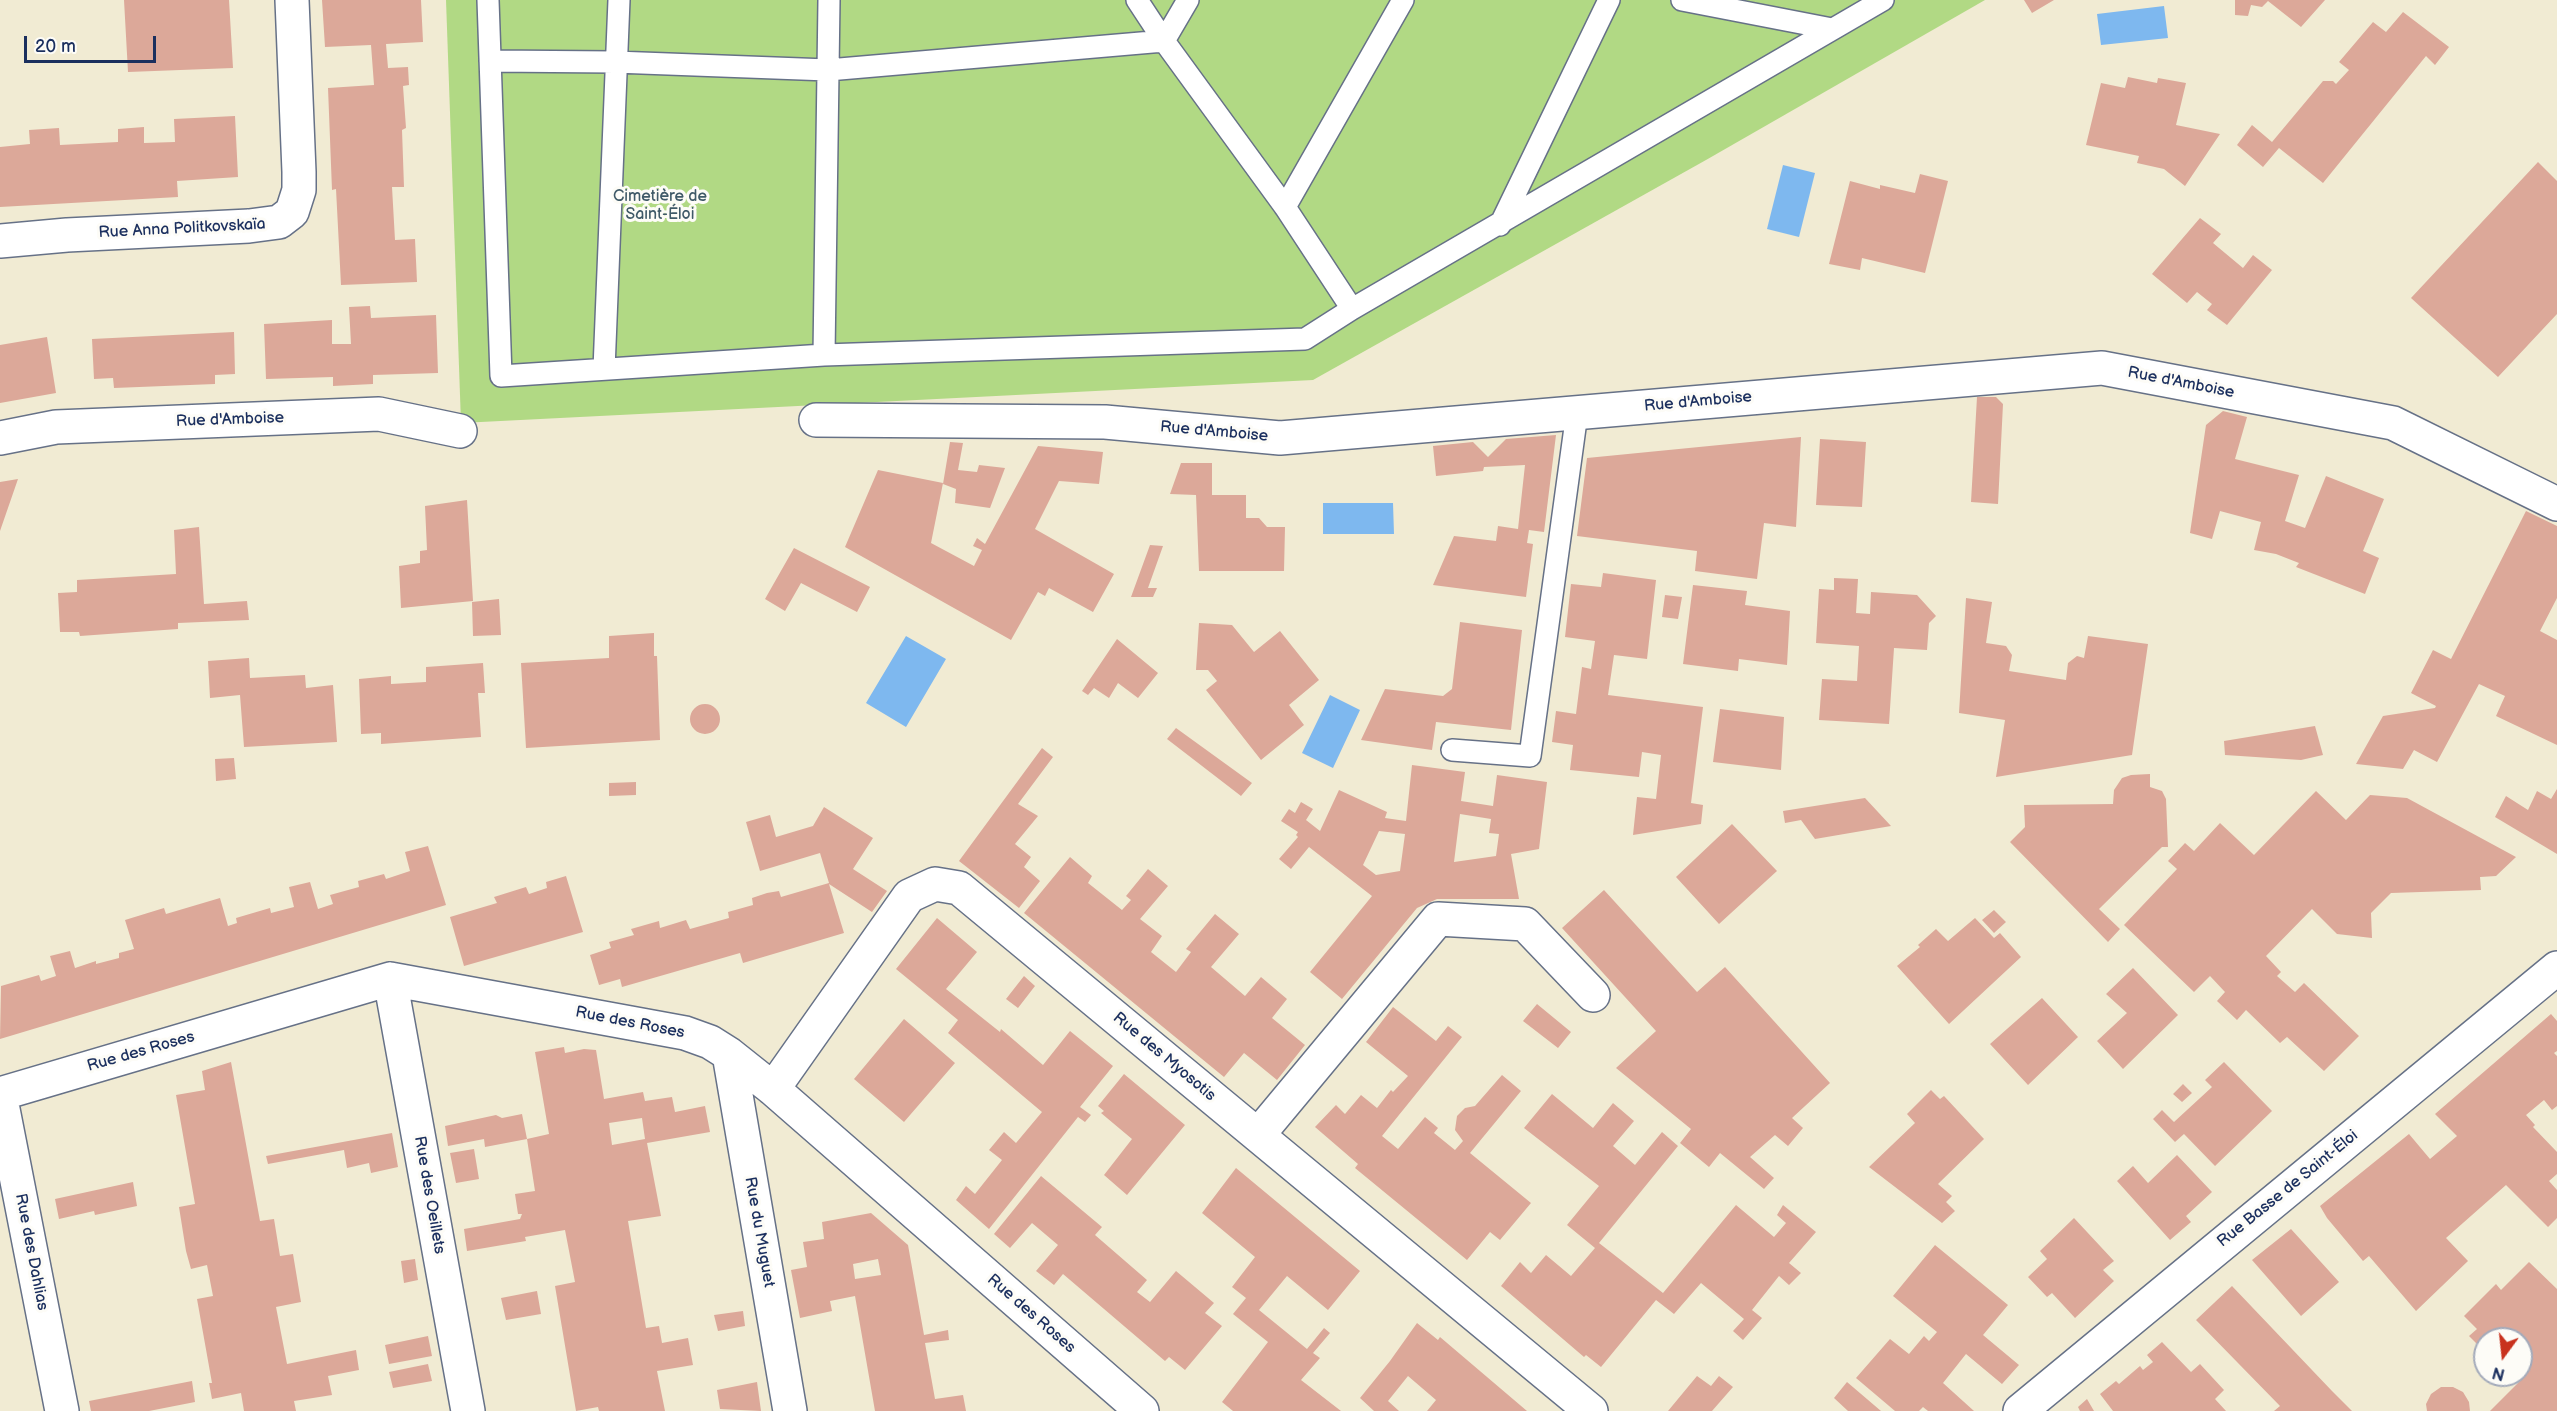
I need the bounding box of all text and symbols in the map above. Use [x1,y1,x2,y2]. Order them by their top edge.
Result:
scale bar [27,24,159,62]
text: 20 m [35,36,76,57]
park label: Cimetière de Saint-Éloi [613,187,707,225]
street label: Rue Anna Politkovskaïa [98,215,266,243]
street label: Rue d'Amboise [2126,363,2236,403]
street label: Rue d'Amboise [1643,388,1753,416]
street label: Rue d'Amboise [176,409,284,431]
street label: Rue d'Amboise [1159,418,1269,446]
street label: Rue des Roses [574,1003,686,1043]
street label: Rue des Myosotis [1109,1008,1219,1106]
street label: Rue des Roses [85,1028,197,1076]
street label: Rue Basse de Saint-Éloi [2214,1126,2362,1252]
street label: Rue des Oeillets [409,1135,449,1255]
street label: Rue du Muguet [740,1175,778,1289]
street label: Rue des Dahlias [10,1192,52,1312]
street label: Rue des Roses [983,1270,1079,1358]
north arrow [2473,1327,2533,1387]
text: N [2490,1362,2507,1384]

